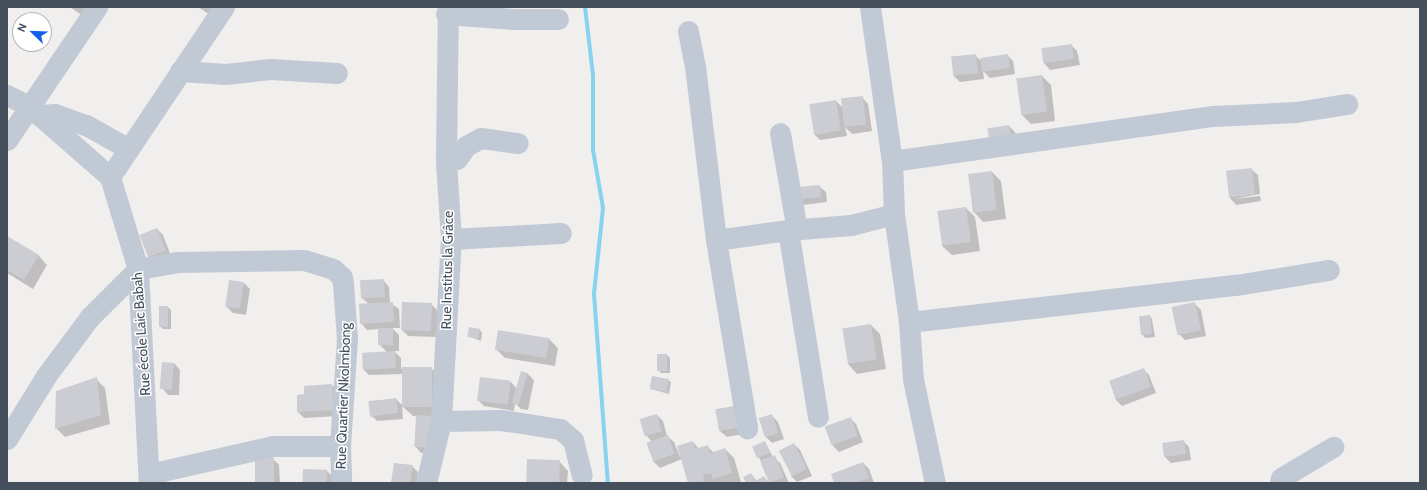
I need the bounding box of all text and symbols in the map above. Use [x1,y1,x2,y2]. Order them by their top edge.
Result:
north arrow [12,12,52,52]
text: N [14,21,30,34]
street label: Rue Institus la Grâce [438,211,456,329]
street label: Rue école Laic Babah [128,272,154,396]
street label: Rue Quartier Nkolmbong [332,322,354,470]

